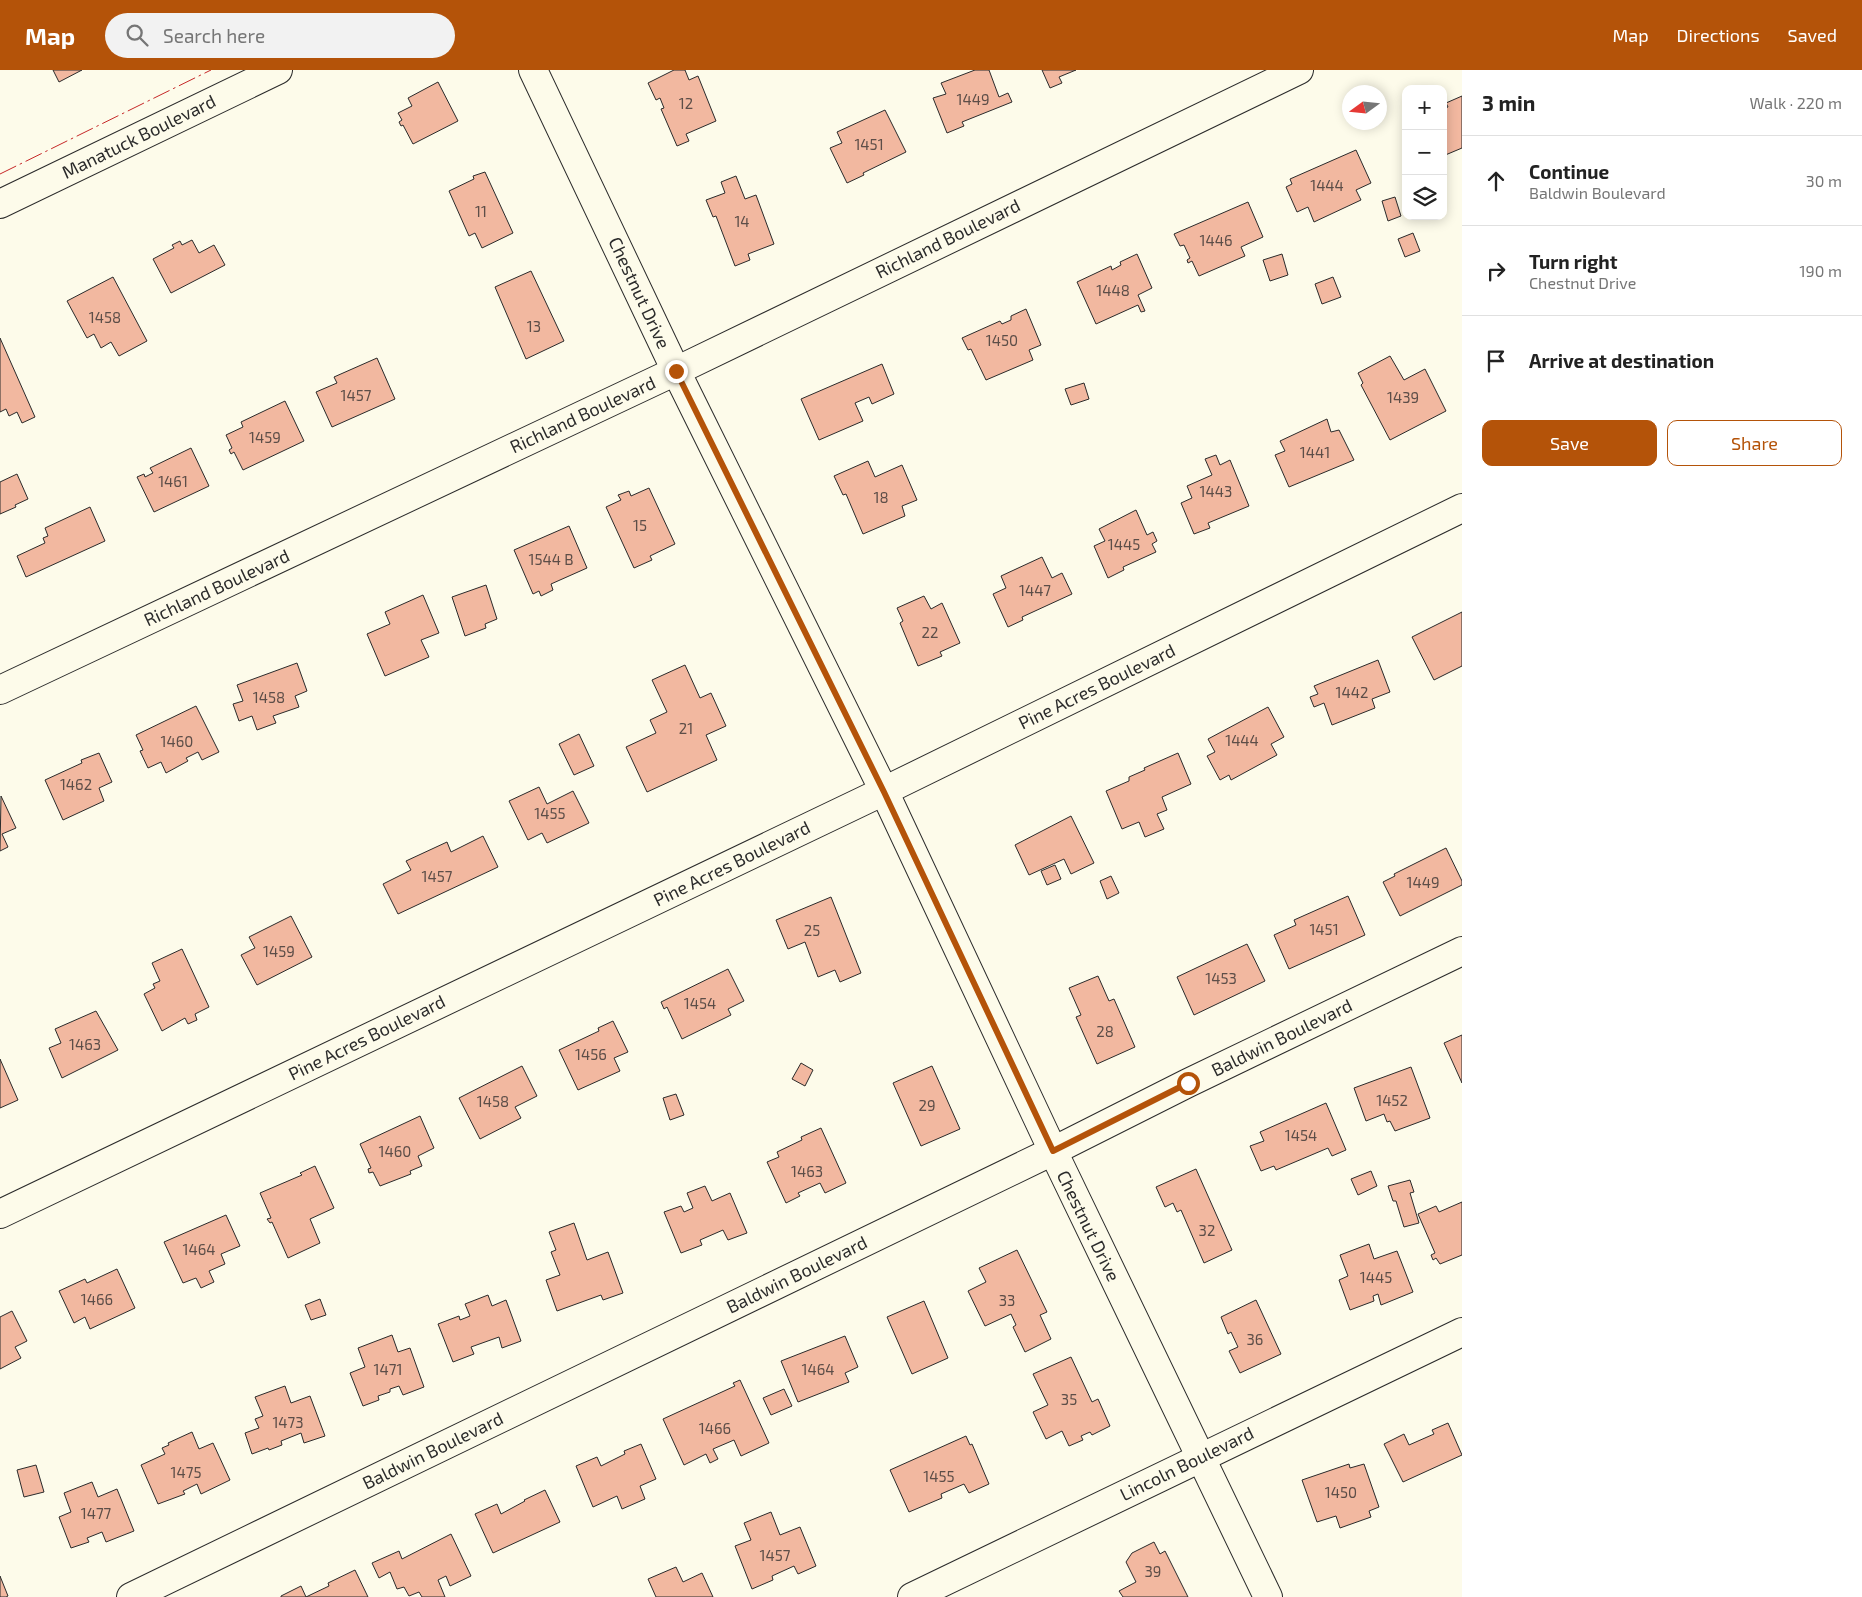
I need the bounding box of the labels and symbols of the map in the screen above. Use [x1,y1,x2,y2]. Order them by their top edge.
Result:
north arrow [1342,85,1387,130]
street label: Manatuck Boulevard [58,89,219,183]
house number: 1449 [956,90,990,108]
house number: 12 [679,94,693,112]
house number: 1451 [854,135,884,153]
house number: 1444 [1310,176,1344,194]
street label: Richland Boulevard [872,194,1023,283]
house number: 11 [475,202,487,220]
house number: 14 [734,212,750,230]
house number: 1446 [1199,231,1233,249]
street label: Chestnut Drive [604,233,675,352]
house number: 1448 [1096,281,1130,299]
house number: 1458 [89,308,121,326]
house number: 13 [527,317,541,335]
house number: 1450 [986,331,1018,349]
route end [665,360,688,383]
street label: Richland Boulevard [506,371,659,457]
house number: 1457 [341,386,372,404]
house number: 1439 [1387,388,1419,406]
house number: 1459 [249,428,281,446]
house number: 1441 [1300,443,1330,461]
house number: 1461 [158,472,188,490]
house number: 1443 [1200,482,1232,500]
house number: 18 [873,488,889,506]
house number: 15 [633,516,647,534]
house number: 1445 [1108,535,1140,553]
street label: Richland Boulevard [140,544,293,630]
house number: 1544 B [528,550,574,568]
house number: 1447 [1019,581,1051,599]
house number: 22 [922,623,938,641]
street label: Pine Acres Boulevard [1014,639,1179,734]
house number: 1442 [1336,683,1368,701]
house number: 1458 [253,688,285,706]
house number: 21 [679,719,693,737]
house number: 1444 [1225,731,1259,749]
house number: 1460 [161,732,193,750]
house number: 1462 [60,775,92,793]
house number: 1455 [534,804,566,822]
street label: Pine Acres Boulevard [649,816,814,911]
house number: 1457 [422,867,453,885]
house number: 1449 [1406,873,1440,891]
house number: 1451 [1309,920,1339,938]
house number: 25 [804,921,820,939]
house number: 1459 [263,942,295,960]
house number: 1453 [1205,969,1237,987]
street label: Pine Acres Boulevard [284,990,449,1085]
house number: 1454 [684,994,716,1012]
street label: Baldwin Boulevard [1208,994,1355,1081]
house number: 28 [1096,1022,1114,1040]
house number: 1463 [69,1035,101,1053]
house number: 1456 [575,1045,607,1063]
route start [1177,1072,1200,1095]
house number: 1452 [1376,1091,1408,1109]
house number: 1458 [477,1092,509,1110]
house number: 29 [918,1096,936,1114]
house number: 1454 [1285,1126,1317,1144]
house number: 1460 [379,1142,411,1160]
house number: 1463 [791,1162,823,1180]
street label: Chestnut Drive [1053,1166,1125,1285]
house number: 32 [1199,1221,1215,1239]
street label: Baldwin Boulevard [723,1231,870,1318]
house number: 1464 [182,1240,216,1258]
house number: 1445 [1360,1268,1392,1286]
house number: 1466 [81,1290,113,1308]
house number: 33 [999,1291,1015,1309]
house number: 36 [1247,1330,1263,1348]
house number: 1471 [374,1360,402,1378]
house number: 1464 [801,1360,835,1378]
house number: 35 [1061,1390,1077,1408]
street label: Baldwin Boulevard [359,1407,506,1494]
house number: 1473 [272,1413,304,1431]
house number: 1466 [699,1419,731,1437]
street label: Lincoln Boulevard [1116,1421,1257,1505]
house number: 1475 [171,1463,201,1481]
house number: 1455 [923,1467,955,1485]
house number: 1450 [1325,1483,1357,1501]
house number: 1477 [81,1504,112,1522]
house number: 1457 [760,1546,791,1564]
house number: 39 [1145,1562,1161,1580]

